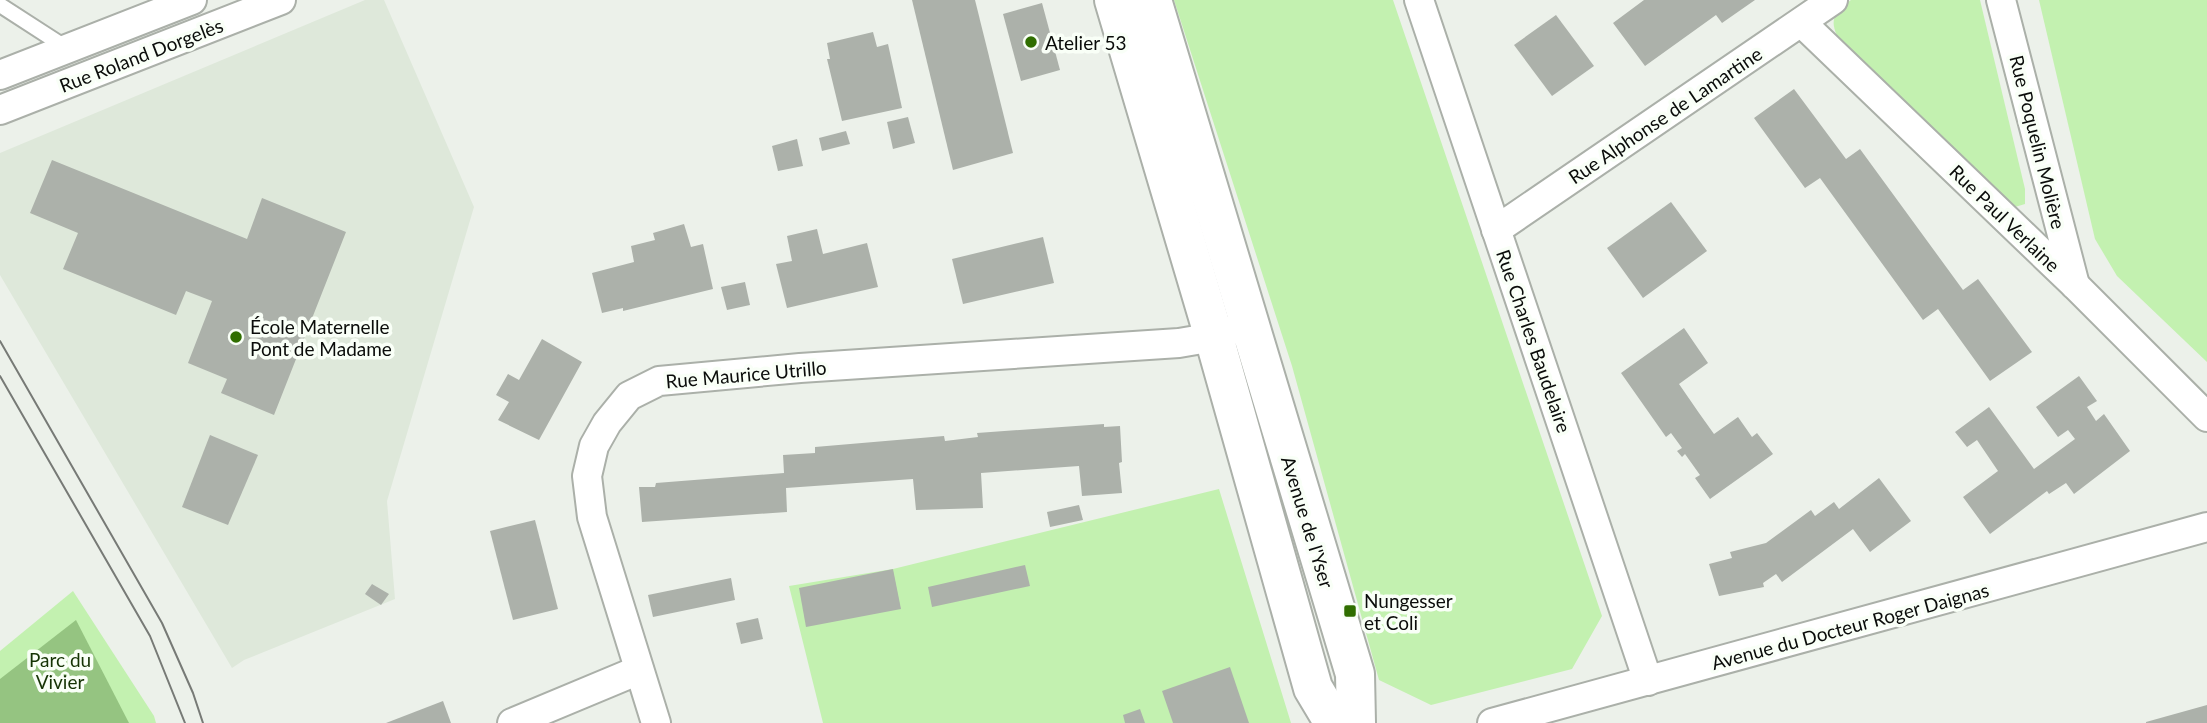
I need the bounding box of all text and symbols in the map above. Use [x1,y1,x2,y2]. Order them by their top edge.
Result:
street label: Rue Roland Dorgelès [56,13,226,97]
place label: Atelier 53 [1045,31,1127,54]
marker: Atelier 53 [1023,34,1039,50]
street label: Rue Alphonse de Lamartine [1564,42,1766,188]
street label: Rue Poquelin Molière [2005,53,2071,231]
street label: Rue Paul Verlaine [1945,160,2065,276]
street label: Rue Charles Baudelaire [1492,246,1576,436]
place label: École Maternelle Pont de Madame [250,315,392,360]
marker: École Maternelle Pont de Madame [228,329,244,345]
street label: Rue Maurice Utrillo [665,356,827,392]
street label: Avenue de l'Yser [1277,453,1339,591]
street label: Avenue du Docteur Roger Daignas [1709,578,1991,674]
place label: Nungesser et Coli [1364,589,1453,634]
marker: Nungesser et Coli [1342,603,1358,619]
park label: Parc du Vivier [29,648,91,693]

